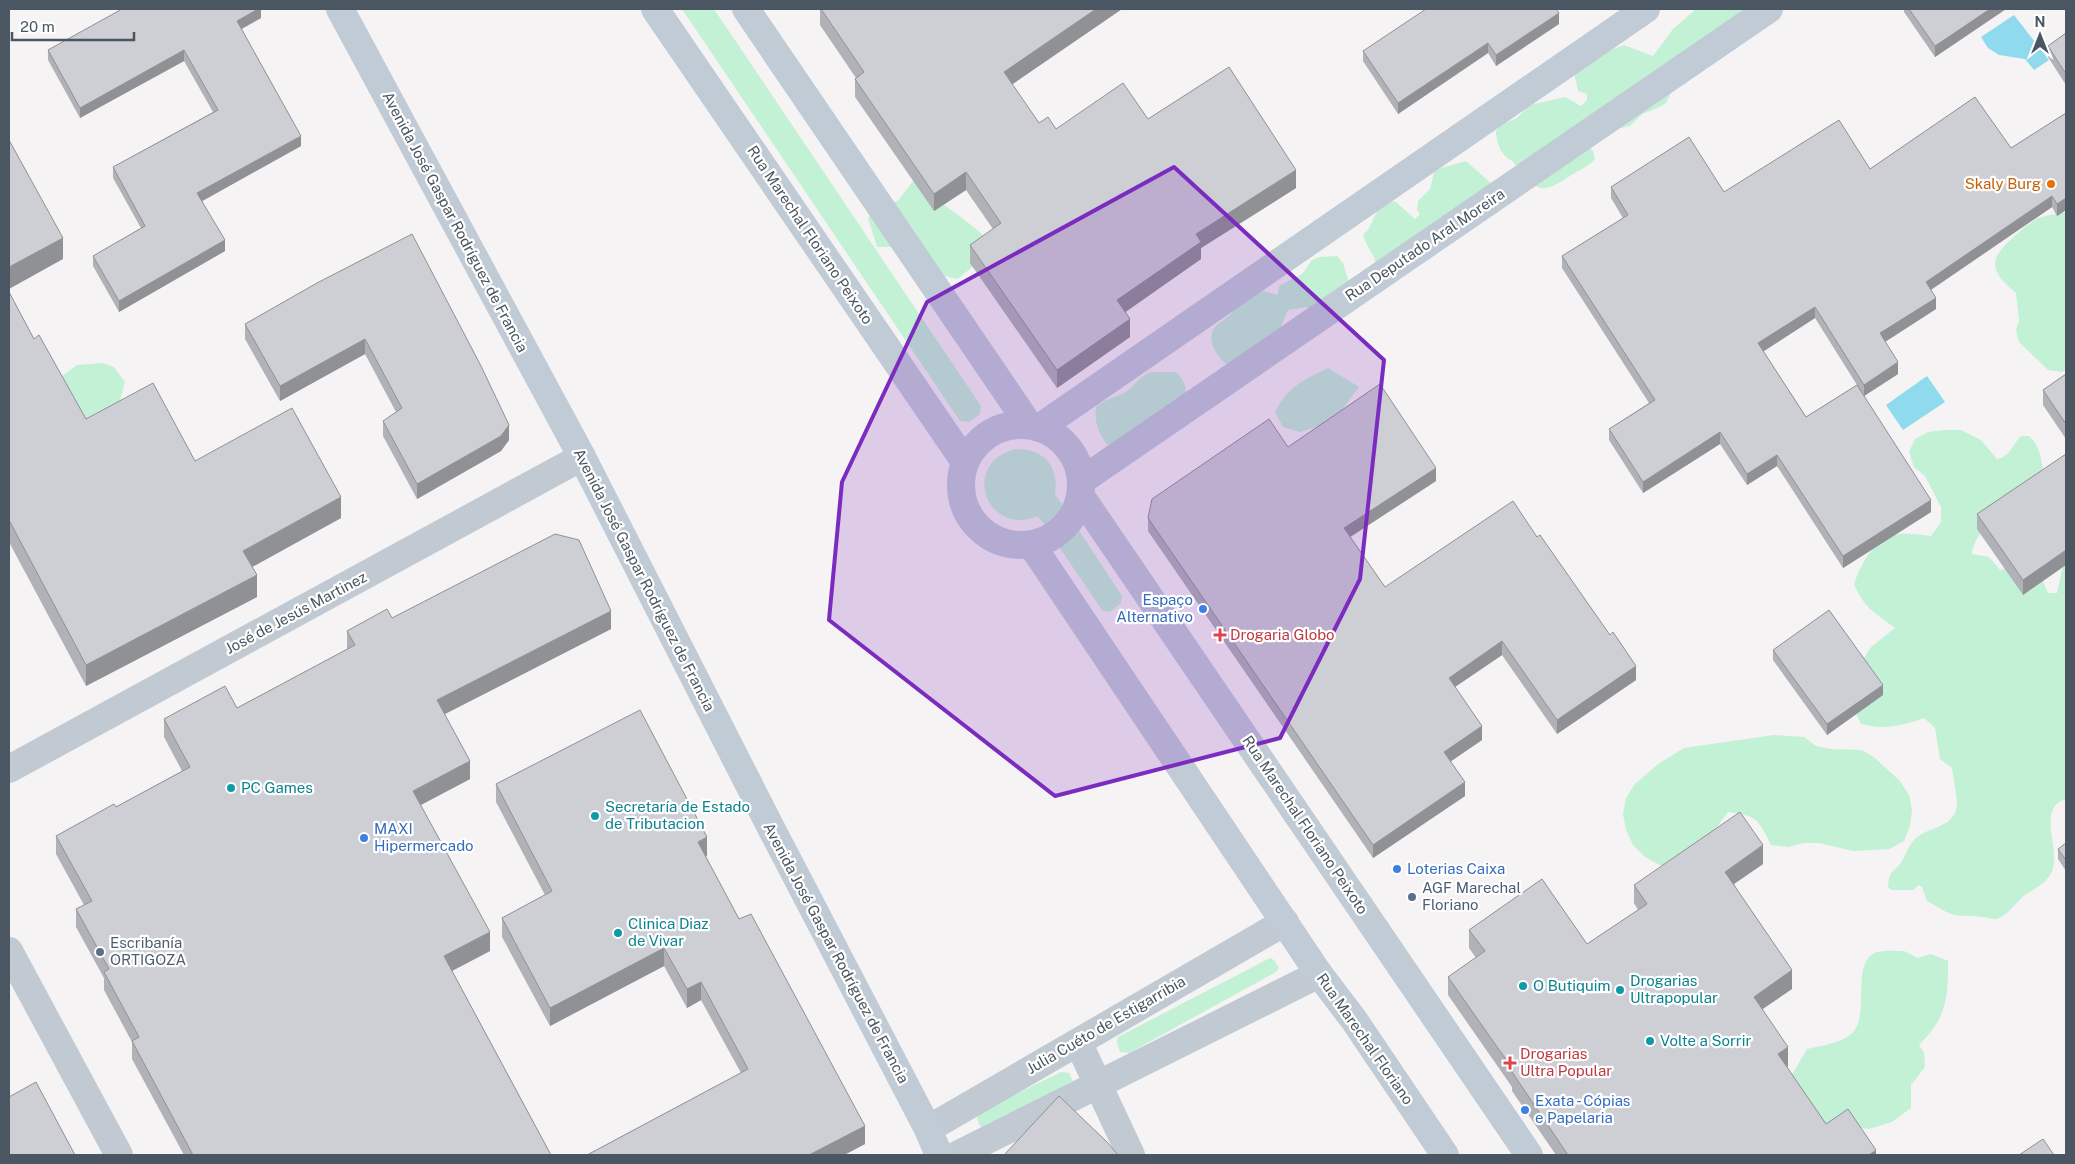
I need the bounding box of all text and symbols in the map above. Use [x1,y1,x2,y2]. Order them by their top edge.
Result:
scale bar [12,10,135,42]
north arrow [2015,10,2065,60]
text: N [2035,14,2045,30]
text: 20 m [20,18,55,35]
street label: Avenida José Gaspar Rodríguez de Francia [379,89,532,355]
street label: Rua Marechal Floriano Peixoto [744,142,877,327]
place label: Skaly Burg [1965,175,2041,192]
marker: Skaly Burg [2045,178,2057,190]
street label: Rua Deputado Aral Moreira [1342,185,1508,304]
street label: Avenida José Gaspar Rodríguez de Francia [570,446,718,714]
street label: José de Jesús Martinez [222,568,369,657]
place label: Espaço Alternativo [1116,591,1193,625]
marker: Espaço Alternativo [1197,603,1209,615]
place label: Drogaria Globo [1230,626,1335,643]
marker: Drogaria Globo [1214,629,1226,641]
street label: Rua Marechal Floriano Peixoto [1239,732,1372,917]
place label: PC Games [241,779,313,796]
marker: PC Games [225,782,237,794]
place label: Secretaría de Estado de Tributacion [605,798,750,832]
marker: Secretaría de Estado de Tributacion [589,810,601,822]
place label: MAXI Hipermercado [374,820,474,854]
street label: Avenida José Gaspar Rodríguez de Francia [760,820,913,1086]
marker: MAXI Hipermercado [358,832,370,844]
place label: Loterias Caixa [1407,860,1505,877]
marker: Loterias Caixa [1391,863,1403,875]
place label: AGF Marechal Floriano [1422,879,1521,913]
marker: AGF Marechal Floriano [1406,891,1418,903]
place label: Clinica Diaz de Vivar [628,915,709,949]
marker: Clinica Diaz de Vivar [612,927,624,939]
place label: Escribanía ORTIGOZA [110,934,186,968]
marker: Escribanía ORTIGOZA [94,946,106,958]
street label: Rua Marechal Floriano [1314,970,1417,1108]
street label: Julia Cuéto de Estigarribia [1023,972,1188,1077]
place label: Drogarias Ultrapopular [1630,972,1718,1006]
place label: O Butiquim [1533,977,1611,994]
marker: O Butiquim [1517,980,1529,992]
marker: Drogarias Ultrapopular [1614,984,1626,996]
place label: Volte a Sorrir [1660,1032,1752,1049]
marker: Volte a Sorrir [1644,1035,1656,1047]
place label: Drogarias Ultra Popular [1520,1045,1612,1079]
marker: Drogarias Ultra Popular [1504,1057,1516,1069]
place label: Exata - Cópias e Papelaria [1535,1092,1630,1126]
marker: Exata - Cópias e Papelaria [1519,1104,1531,1116]

